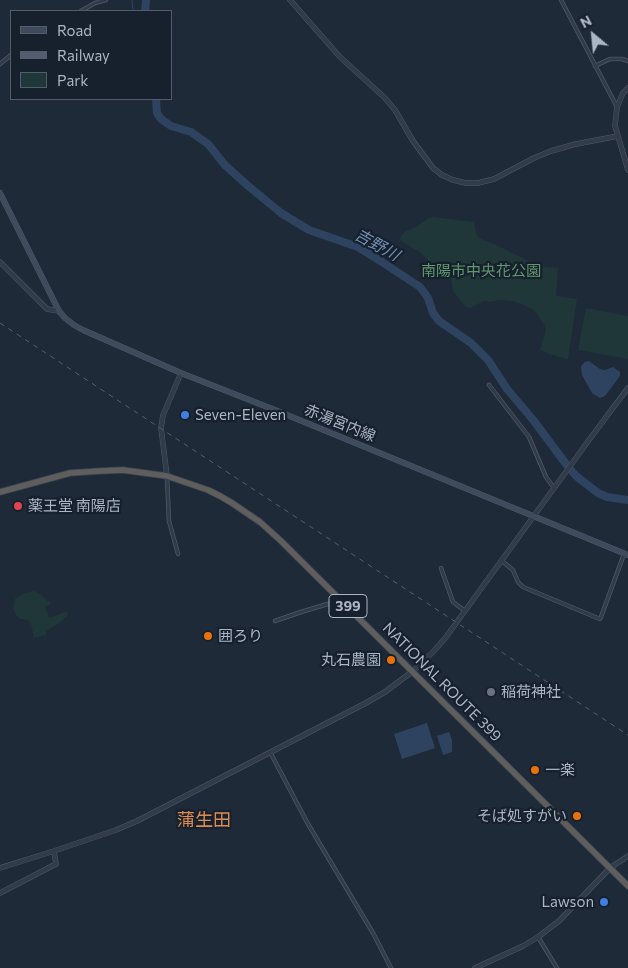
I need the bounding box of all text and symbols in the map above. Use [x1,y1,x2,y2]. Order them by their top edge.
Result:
legend [10,10,172,100]
north arrow [568,10,618,60]
text: N [577,11,594,31]
text: Road [57,21,92,39]
text: Railway [57,46,110,64]
text: Park [57,71,88,89]
water label: 吉野川 [351,225,403,265]
park label: 南陽市中央花公園 [421,262,541,280]
street label: 赤湯宮内線 [302,401,378,445]
place label: Seven-Eleven [195,406,286,424]
marker: Seven-Eleven [179,409,191,421]
place label: 薬王堂 南陽店 [28,497,121,515]
marker: 薬王堂 南陽店 [12,500,24,512]
road number: 399 [329,594,367,618]
street label: NATIONAL ROUTE 399 [379,619,505,745]
place label: 囲ろり [218,627,263,645]
marker: 囲ろり [202,630,214,642]
place label: 丸石農園 [321,651,381,669]
marker: 丸石農園 [385,654,397,666]
place label: 稲荷神社 [501,683,561,701]
marker: 稲荷神社 [485,686,497,698]
place label: 一楽 [545,761,575,779]
marker: 一楽 [529,764,541,776]
place label: そば処すがい [477,807,567,825]
district label: 蒲生田 [177,809,231,831]
marker: そば処すがい [571,810,583,822]
place label: Lawson [541,893,594,911]
marker: Lawson [598,896,610,908]

